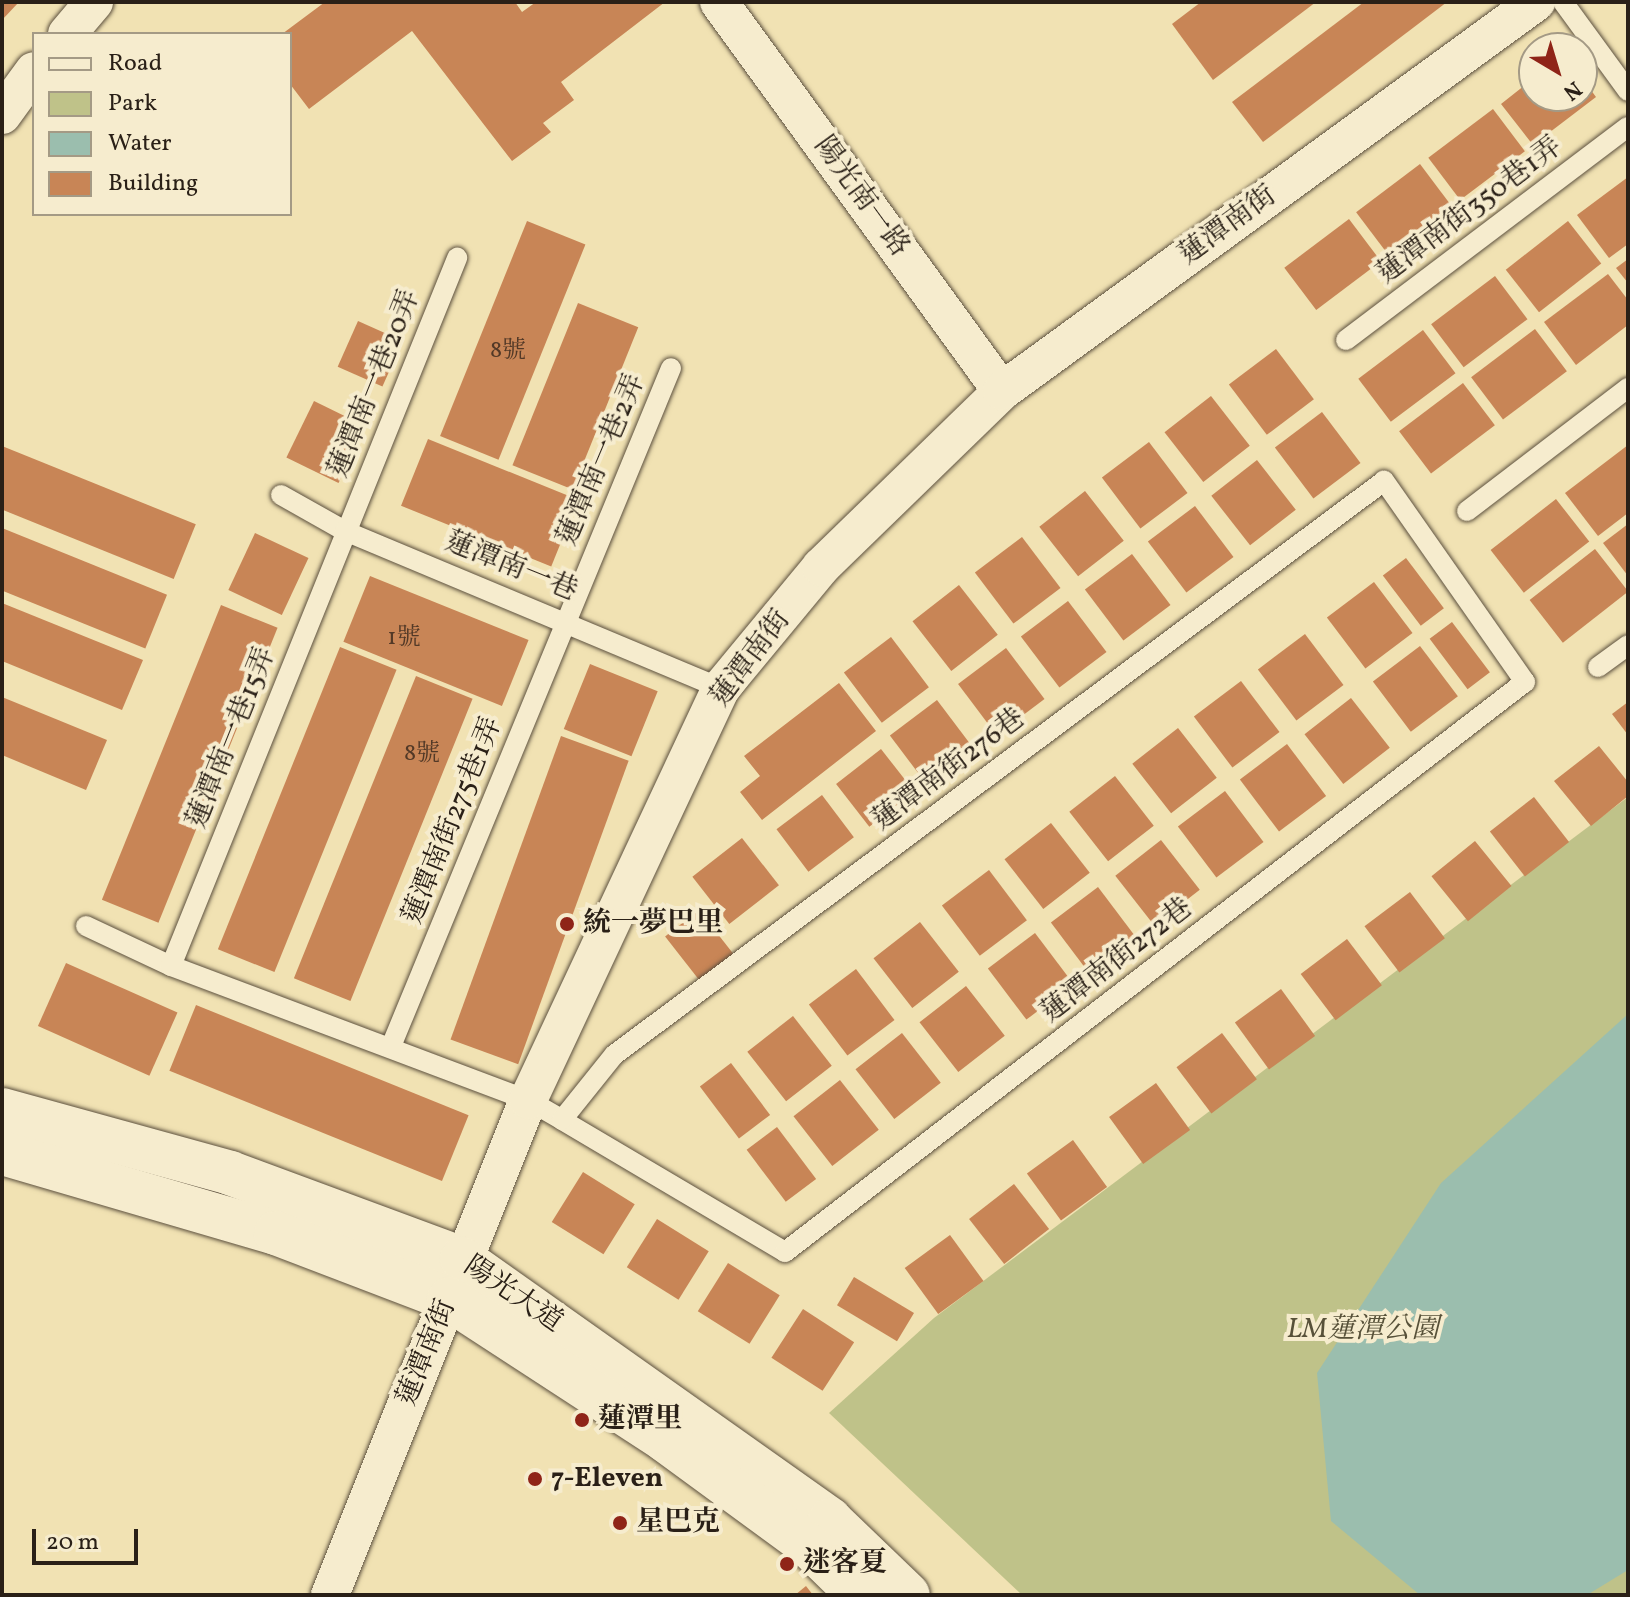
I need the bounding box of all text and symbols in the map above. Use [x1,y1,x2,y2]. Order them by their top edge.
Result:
legend [32,32,292,216]
north arrow [1518,32,1598,112]
text: Road [108,47,162,81]
text: N [1556,73,1588,107]
text: Park [108,87,157,121]
text: Water [108,127,172,161]
street label: 陽光南一路 [806,130,916,264]
street label: 蓮潭南街350巷1弄 [1371,130,1569,292]
text: Building [108,167,198,201]
street label: 蓮潭南街 [1173,179,1283,273]
street label: 蓮潭南一巷20弄 [322,285,428,483]
house number: 8號 [490,338,526,366]
street label: 蓮潭南一巷2弄 [551,369,653,551]
street label: 蓮潭南一巷 [440,525,582,609]
street label: 蓮潭南街 [704,604,798,714]
house number: 1號 [387,625,421,653]
street label: 蓮潭南一巷15弄 [180,643,284,833]
street label: 蓮潭南街276巷 [866,702,1032,838]
street label: 蓮潭南街275巷1弄 [396,713,510,929]
house number: 8號 [404,741,440,769]
street label: 蓮潭南街272巷 [1035,892,1199,1030]
place label: 統一夢巴里 [583,907,723,941]
marker: 統一夢巴里 [558,915,576,933]
street label: 陽光大道 [457,1250,569,1340]
street label: 蓮潭南街 [390,1295,464,1411]
park label: LM蓮潭公園 [1287,1313,1439,1347]
place label: 蓮潭里 [598,1403,682,1437]
marker: 蓮潭里 [573,1411,591,1429]
place label: 7-Eleven [551,1462,663,1496]
marker: 7-Eleven [526,1470,544,1488]
place label: 星巴克 [636,1506,720,1540]
scale bar [36,1513,142,1563]
marker: 星巴克 [611,1514,629,1532]
text: 20 m [46,1526,99,1560]
place label: 迷客夏 [803,1547,887,1581]
marker: 迷客夏 [778,1555,796,1573]

